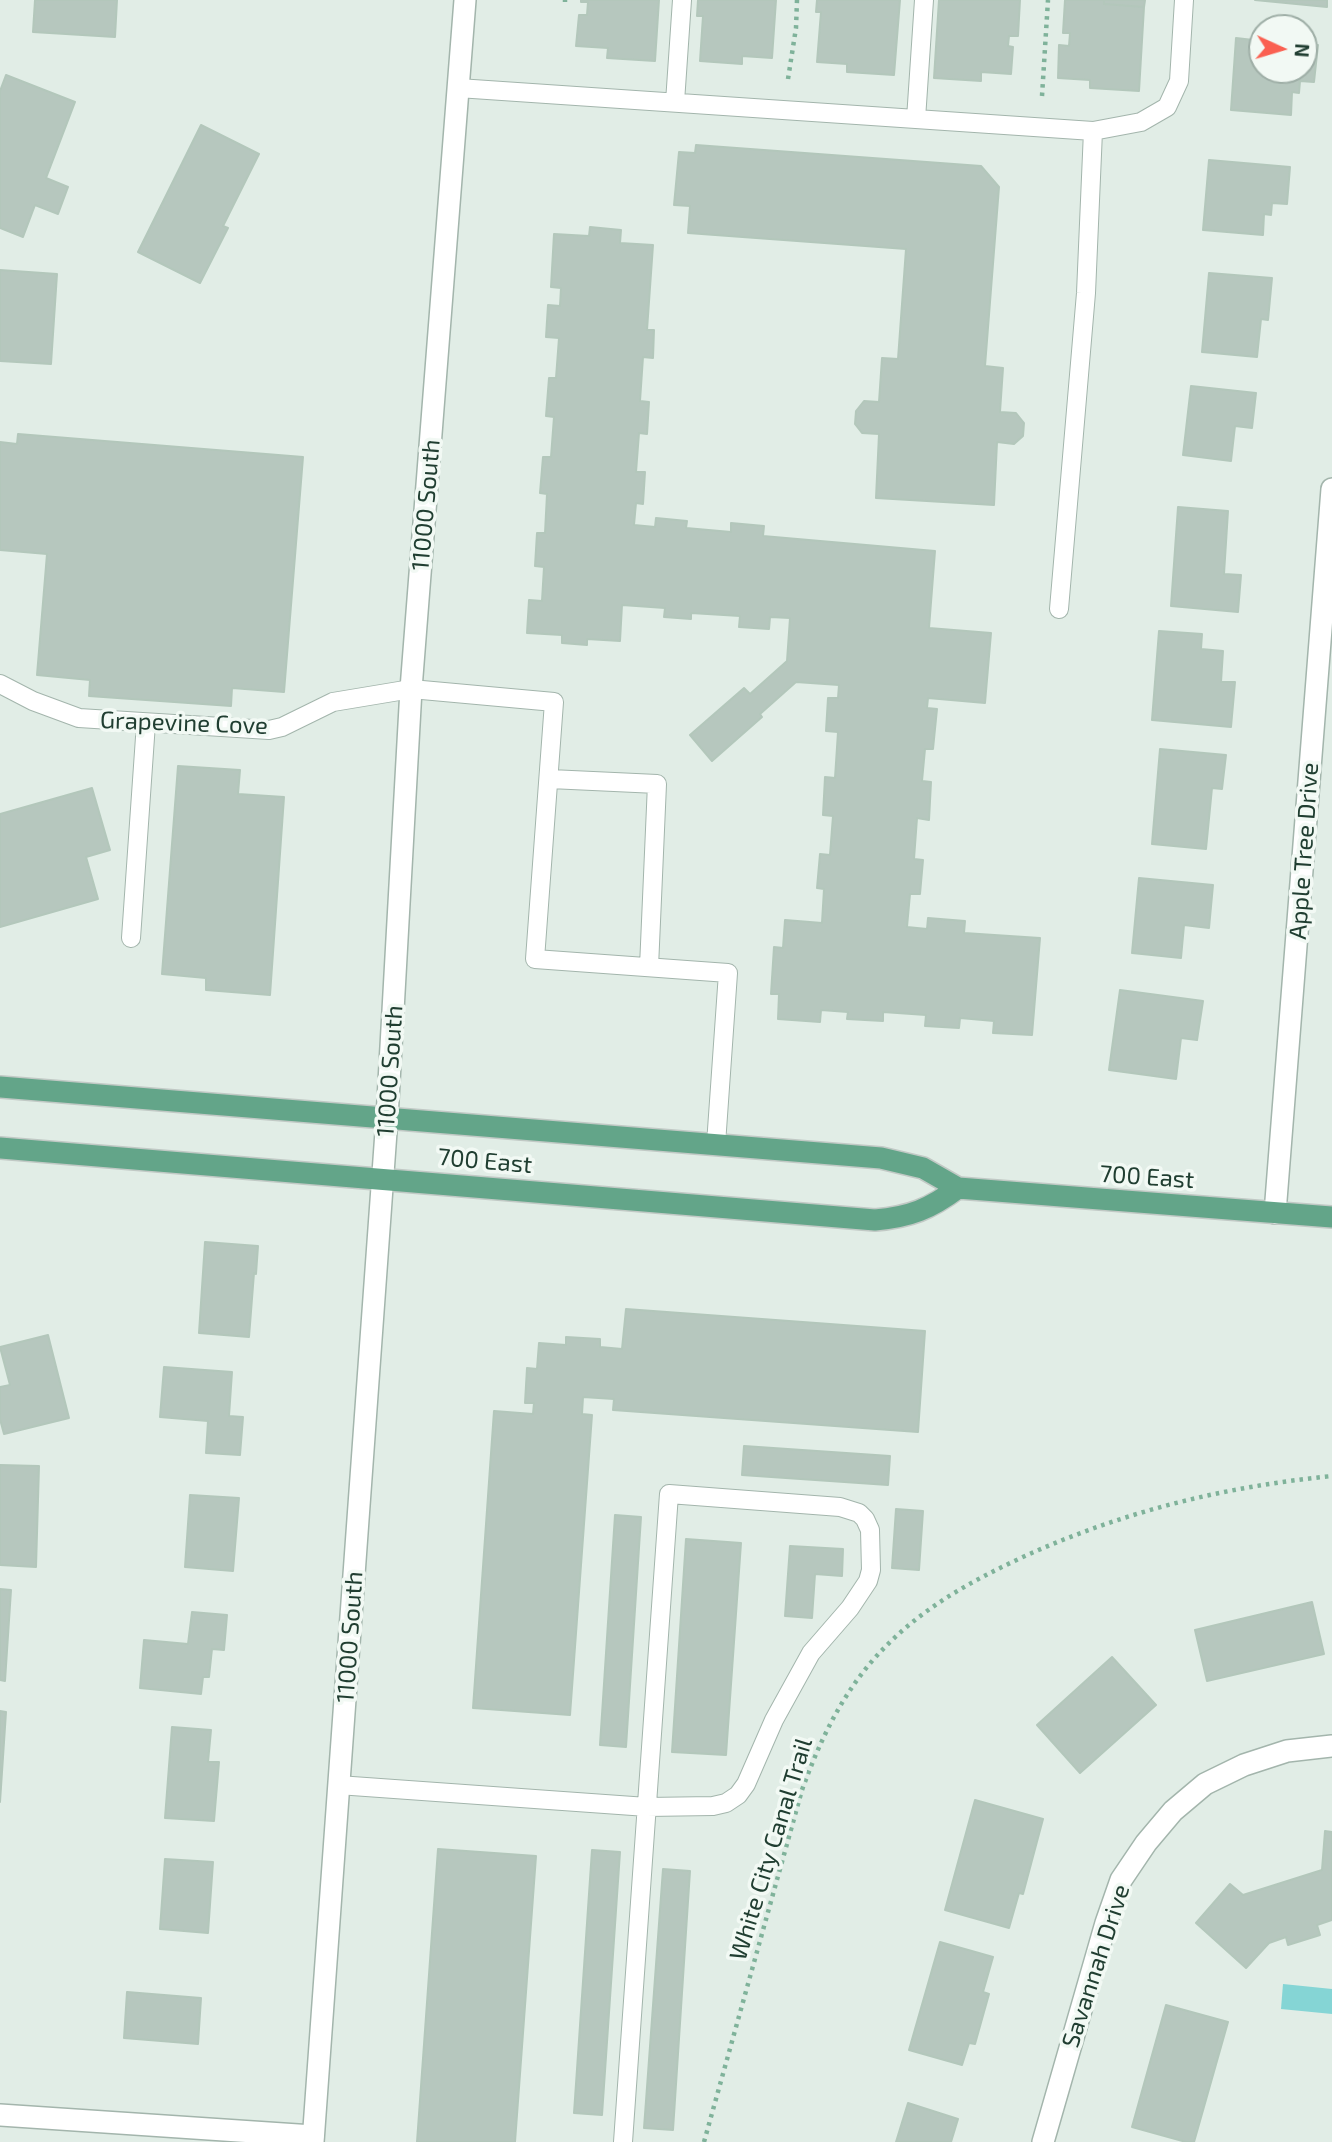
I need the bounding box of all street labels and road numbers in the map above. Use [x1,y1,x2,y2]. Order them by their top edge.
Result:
street label: 11000 South [406,438,446,572]
street label: Grapevine Cove [100,706,268,740]
street label: Apple Tree Drive [1283,762,1325,940]
street label: 11000 South [371,1004,409,1138]
street label: 700 East [437,1143,533,1179]
street label: 700 East [1099,1159,1195,1195]
street label: 11000 South [331,1570,369,1704]
street label: White City Canal Trail [723,1734,819,1964]
street label: Savannah Drive [1056,1881,1136,2051]

